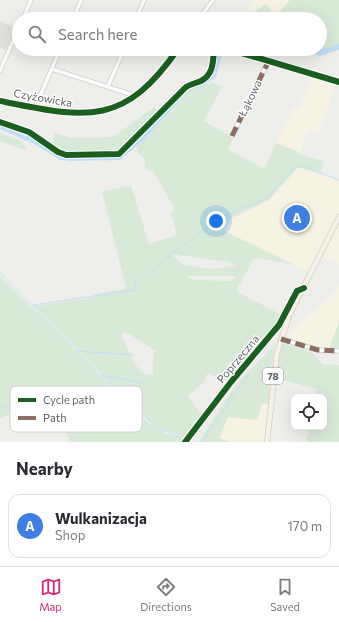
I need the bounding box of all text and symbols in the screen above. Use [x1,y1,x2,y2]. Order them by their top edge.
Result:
search box [12,12,327,56]
icon: search [26,23,48,45]
text: Search here [58,25,137,43]
street label: Łąkowa [235,78,264,119]
street label: Czyżowicka [13,86,73,109]
pin: A [284,203,310,233]
your location [206,211,226,231]
street label: Poprzeczna [214,332,261,385]
road number: 78 [263,368,283,384]
legend [10,386,142,432]
text: Cycle path [43,393,95,406]
map controls [291,394,327,430]
button: locate [291,394,327,430]
text: Path [43,411,66,424]
text: Nearby [16,458,73,479]
text: Wulkanizacja [55,509,147,527]
text: A [25,518,35,534]
text: 170 m [287,518,322,534]
text: Shop [55,527,86,543]
tab: Map [39,576,62,613]
tab: Directions [140,576,192,613]
tab: Saved [270,576,300,613]

